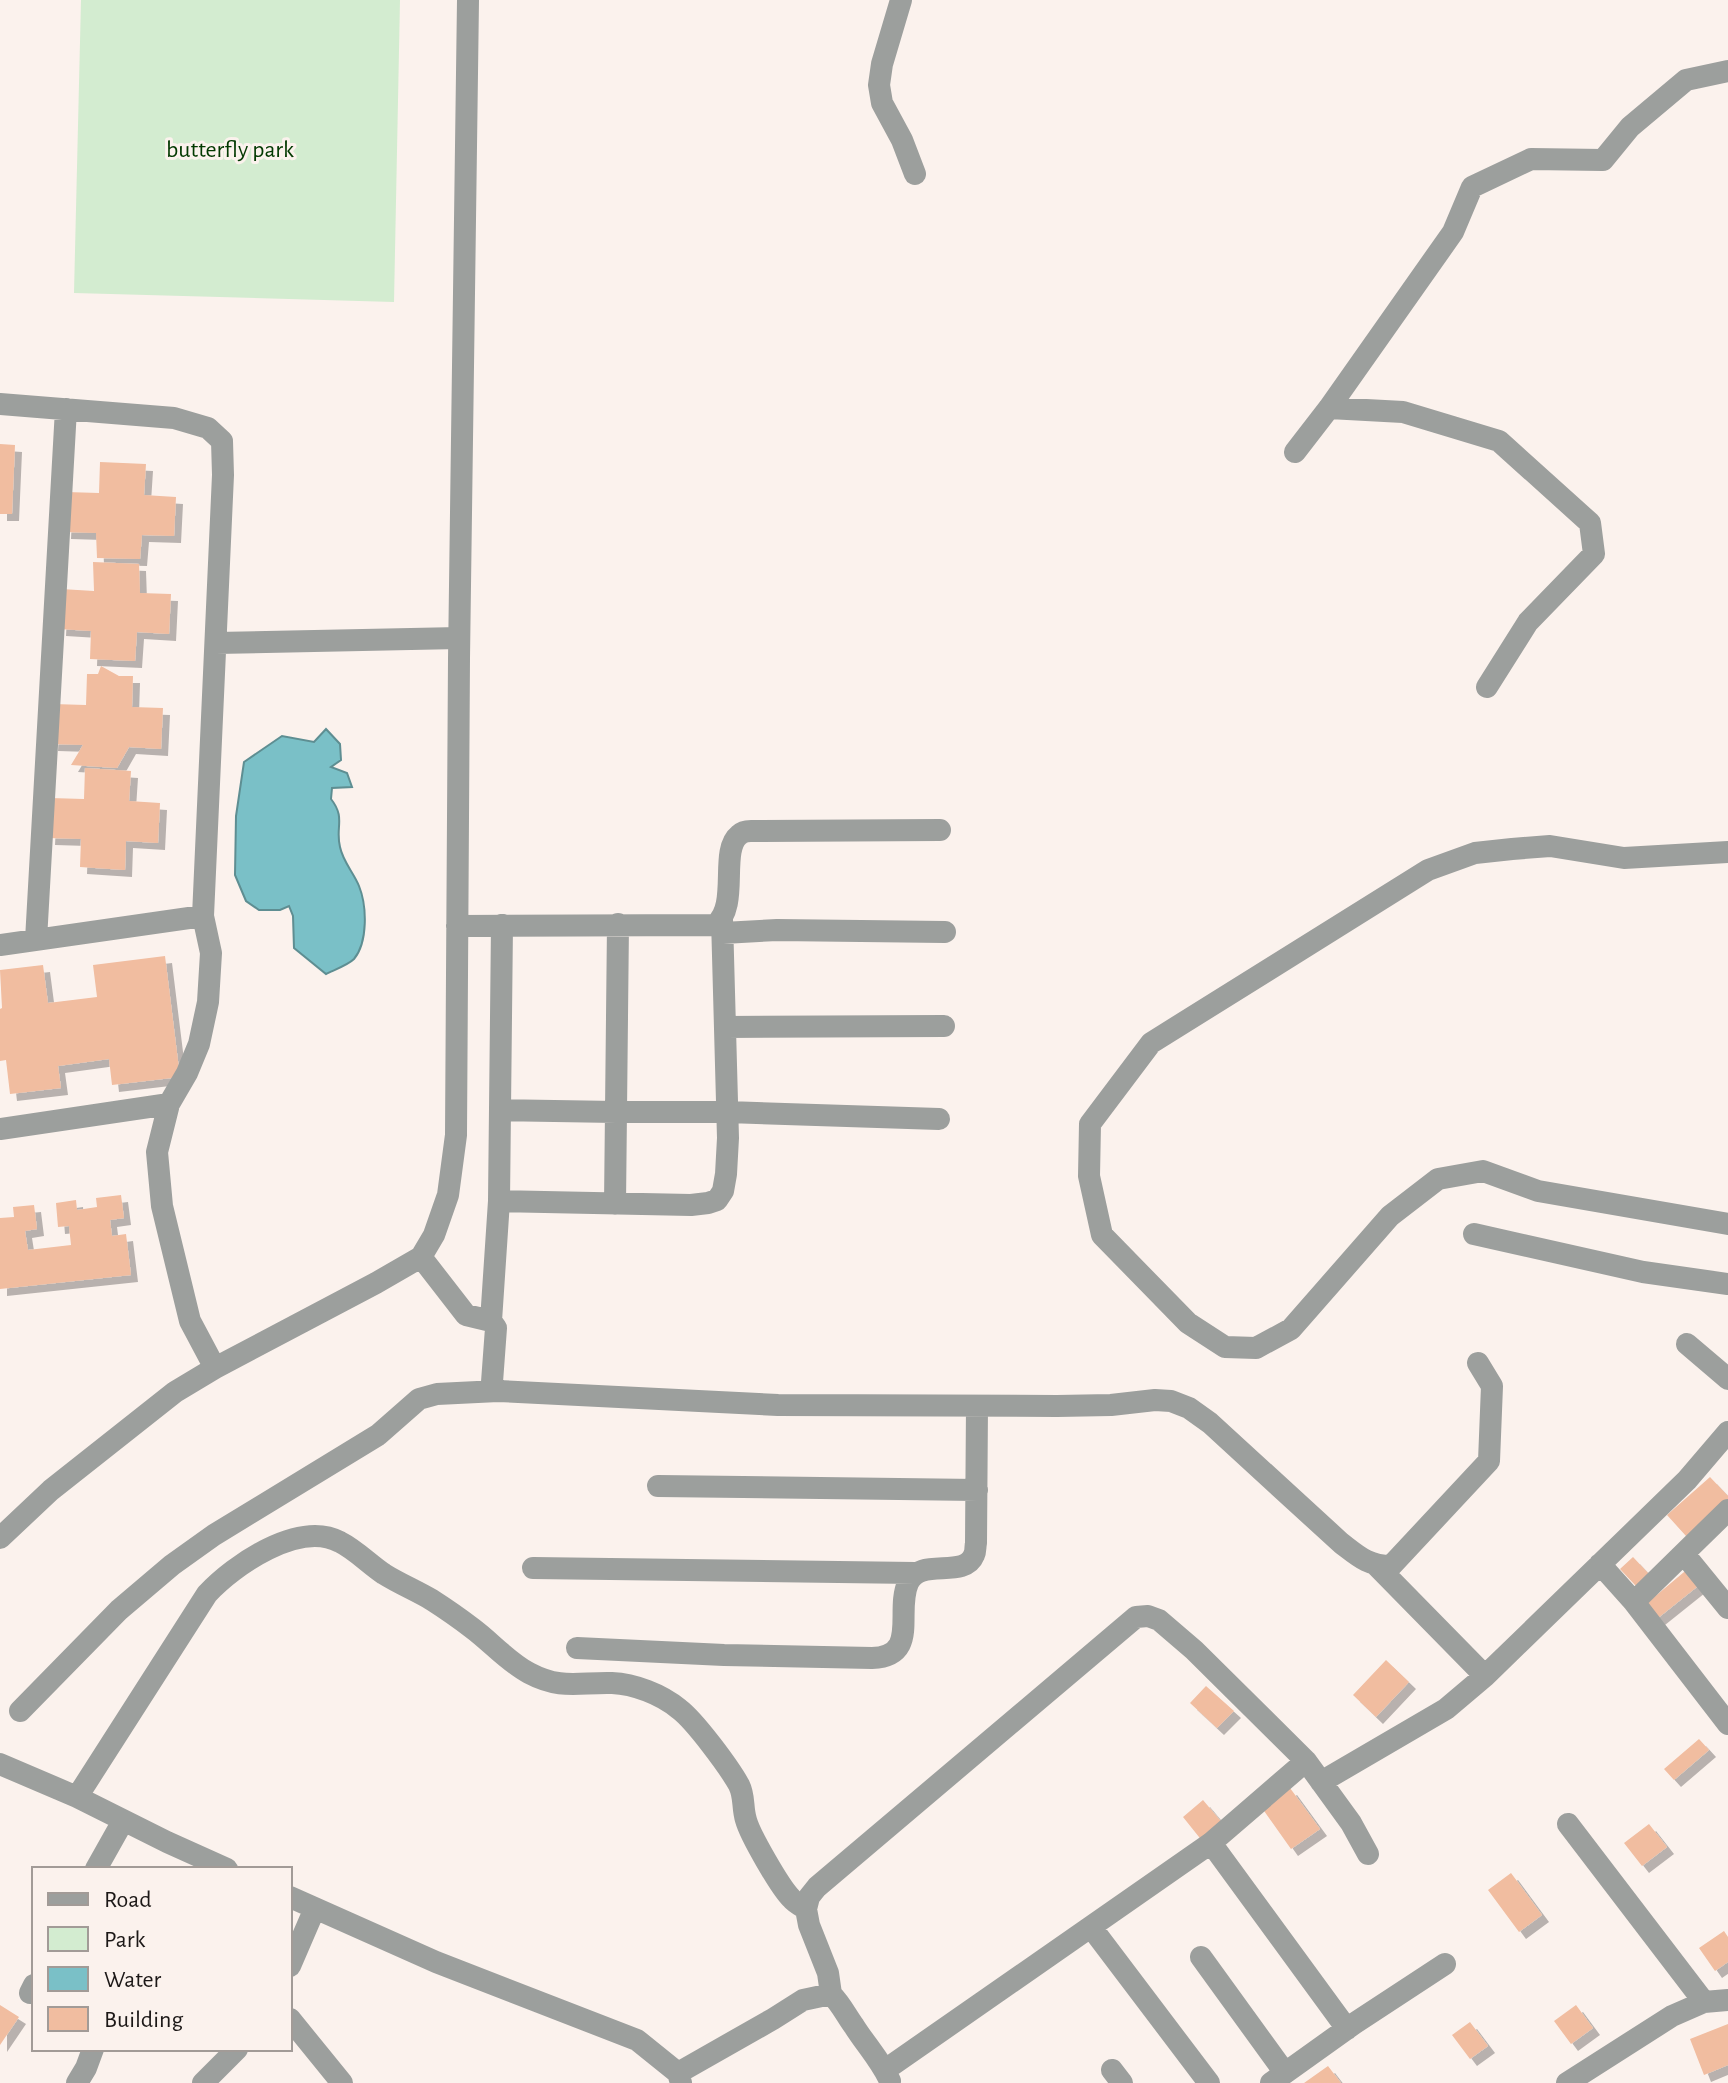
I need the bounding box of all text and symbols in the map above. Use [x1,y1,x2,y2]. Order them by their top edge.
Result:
park label: butterfly park [166,138,294,162]
legend [32,1867,292,2051]
text: Road [104,1888,152,1912]
text: Park [104,1928,145,1952]
text: Water [104,1968,162,1992]
text: Building [104,2008,183,2032]

